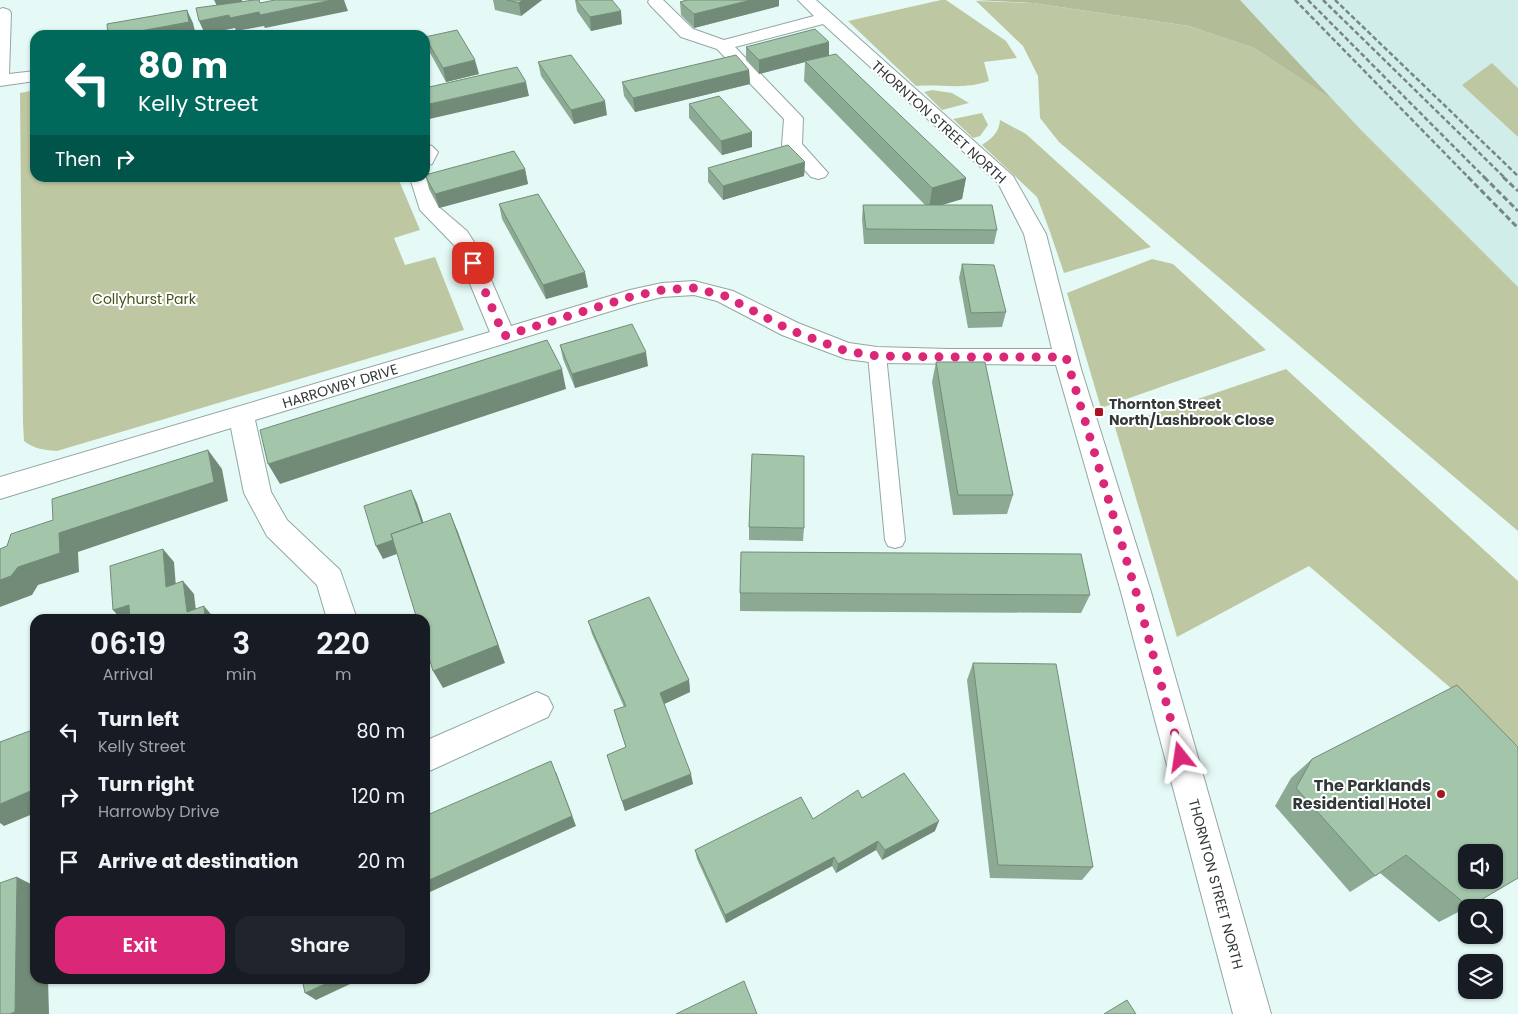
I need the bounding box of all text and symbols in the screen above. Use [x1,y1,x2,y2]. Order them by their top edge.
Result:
text: 80 m [138,41,228,90]
icon: left [55,50,120,115]
street label: THORNTON STREET NORTH [867,56,1011,188]
text: Kelly Street [138,88,258,119]
icon: right [111,145,139,173]
text: Then [55,146,101,173]
pin [452,242,494,284]
icon: arrive [459,249,487,277]
park label: Collyhurst Park [92,289,197,309]
street label: HARROWBY DRIVE [280,359,400,413]
place label: Thornton Street North/Lashbrook Close [1109,394,1275,430]
marker: Thornton Street North/Lashbrook Close [1093,406,1105,418]
text: 06:19 [90,622,166,665]
text: 3 [232,622,250,665]
text: 220 [316,622,370,665]
text: Arrival [103,663,153,686]
text: min [226,663,256,686]
text: m [335,663,351,686]
text: Turn left [98,706,179,733]
icon: left [55,718,83,746]
text: 80 m [356,718,405,745]
position arrow [1154,730,1206,782]
text: Kelly Street [98,735,186,758]
text: Turn right [98,771,194,798]
place label: The Parklands Residential Hotel [1292,774,1431,815]
icon: right [55,783,83,811]
text: 120 m [351,783,405,810]
marker: The Parklands Residential Hotel [1435,788,1447,800]
street label: THORNTON STREET NORTH [1184,797,1248,971]
text: Harrowby Drive [98,800,219,823]
map controls [1458,844,1503,999]
button: sound [1458,844,1503,889]
icon: arrive [55,848,83,876]
text: Arrive at destination [98,848,299,875]
text: 20 m [357,848,405,875]
button: search [1458,899,1503,944]
button: Exit [55,916,225,974]
button: Share [235,916,405,974]
button: layers [1458,954,1503,999]

